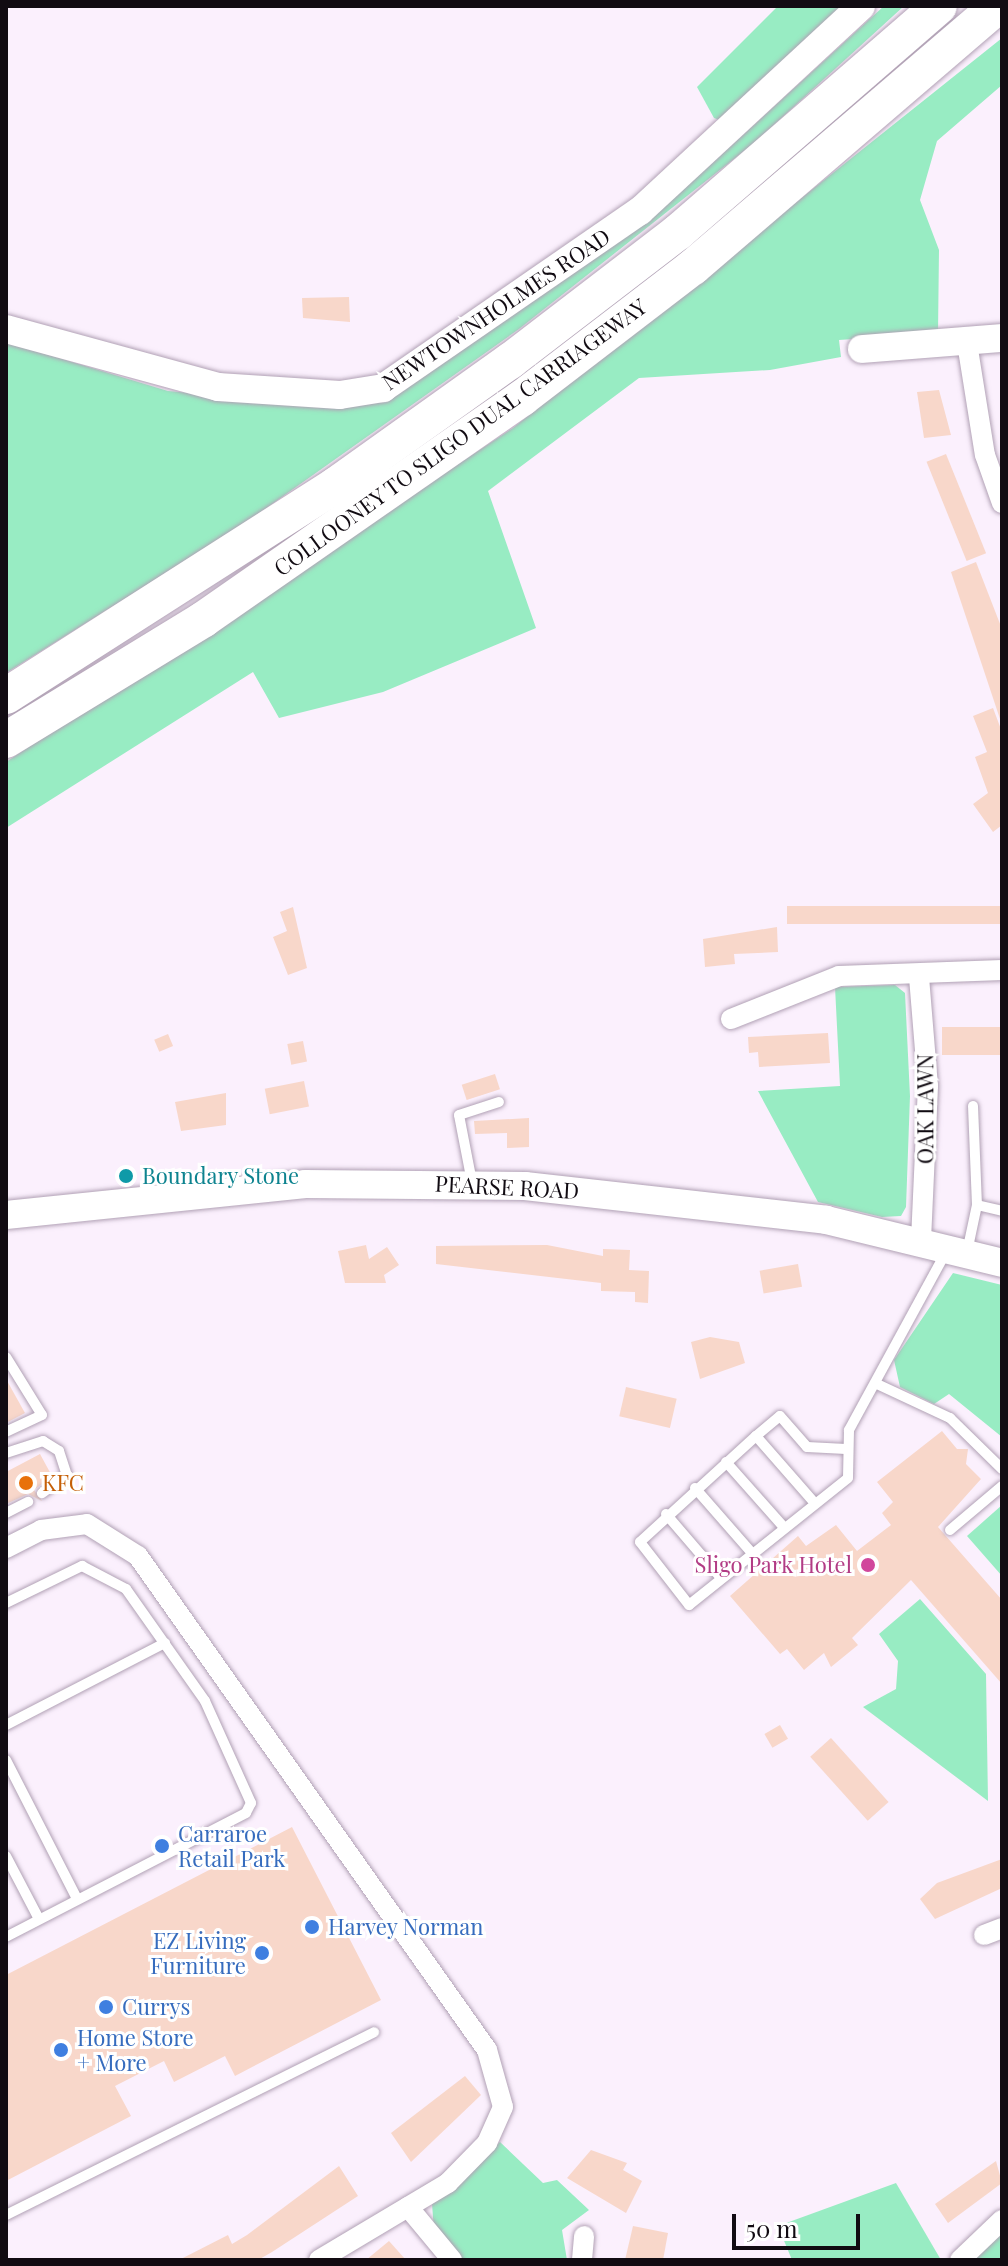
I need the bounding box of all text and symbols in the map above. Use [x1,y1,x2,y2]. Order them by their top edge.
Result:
street label: NEWTOWNHOLMES ROAD [377,223,615,395]
street label: COLLOONEY TO SLIGO DUAL CARRIAGEWAY [268,293,652,581]
street label: OAK LAWN [912,1054,938,1164]
place label: Boundary Stone [142,1163,300,1189]
marker: Boundary Stone [117,1167,135,1185]
street label: PEARSE ROAD [434,1170,580,1204]
place label: KFC [42,1470,84,1496]
marker: KFC [17,1474,35,1492]
place label: Sligo Park Hotel [694,1552,852,1578]
marker: Sligo Park Hotel [859,1556,877,1574]
place label: Carraroe Retail Park [178,1820,285,1872]
marker: Carraroe Retail Park [153,1837,171,1855]
place label: Harvey Norman [328,1914,484,1940]
marker: Harvey Norman [303,1918,321,1936]
place label: EZ Living Furniture [150,1927,246,1978]
marker: EZ Living Furniture [253,1944,271,1962]
place label: Currys [122,1994,190,2020]
marker: Currys [97,1998,115,2016]
place label: Home Store + More [77,2024,194,2076]
marker: Home Store + More [52,2041,70,2059]
scale bar [736,2198,864,2248]
text: 50 m [746,2212,798,2244]

